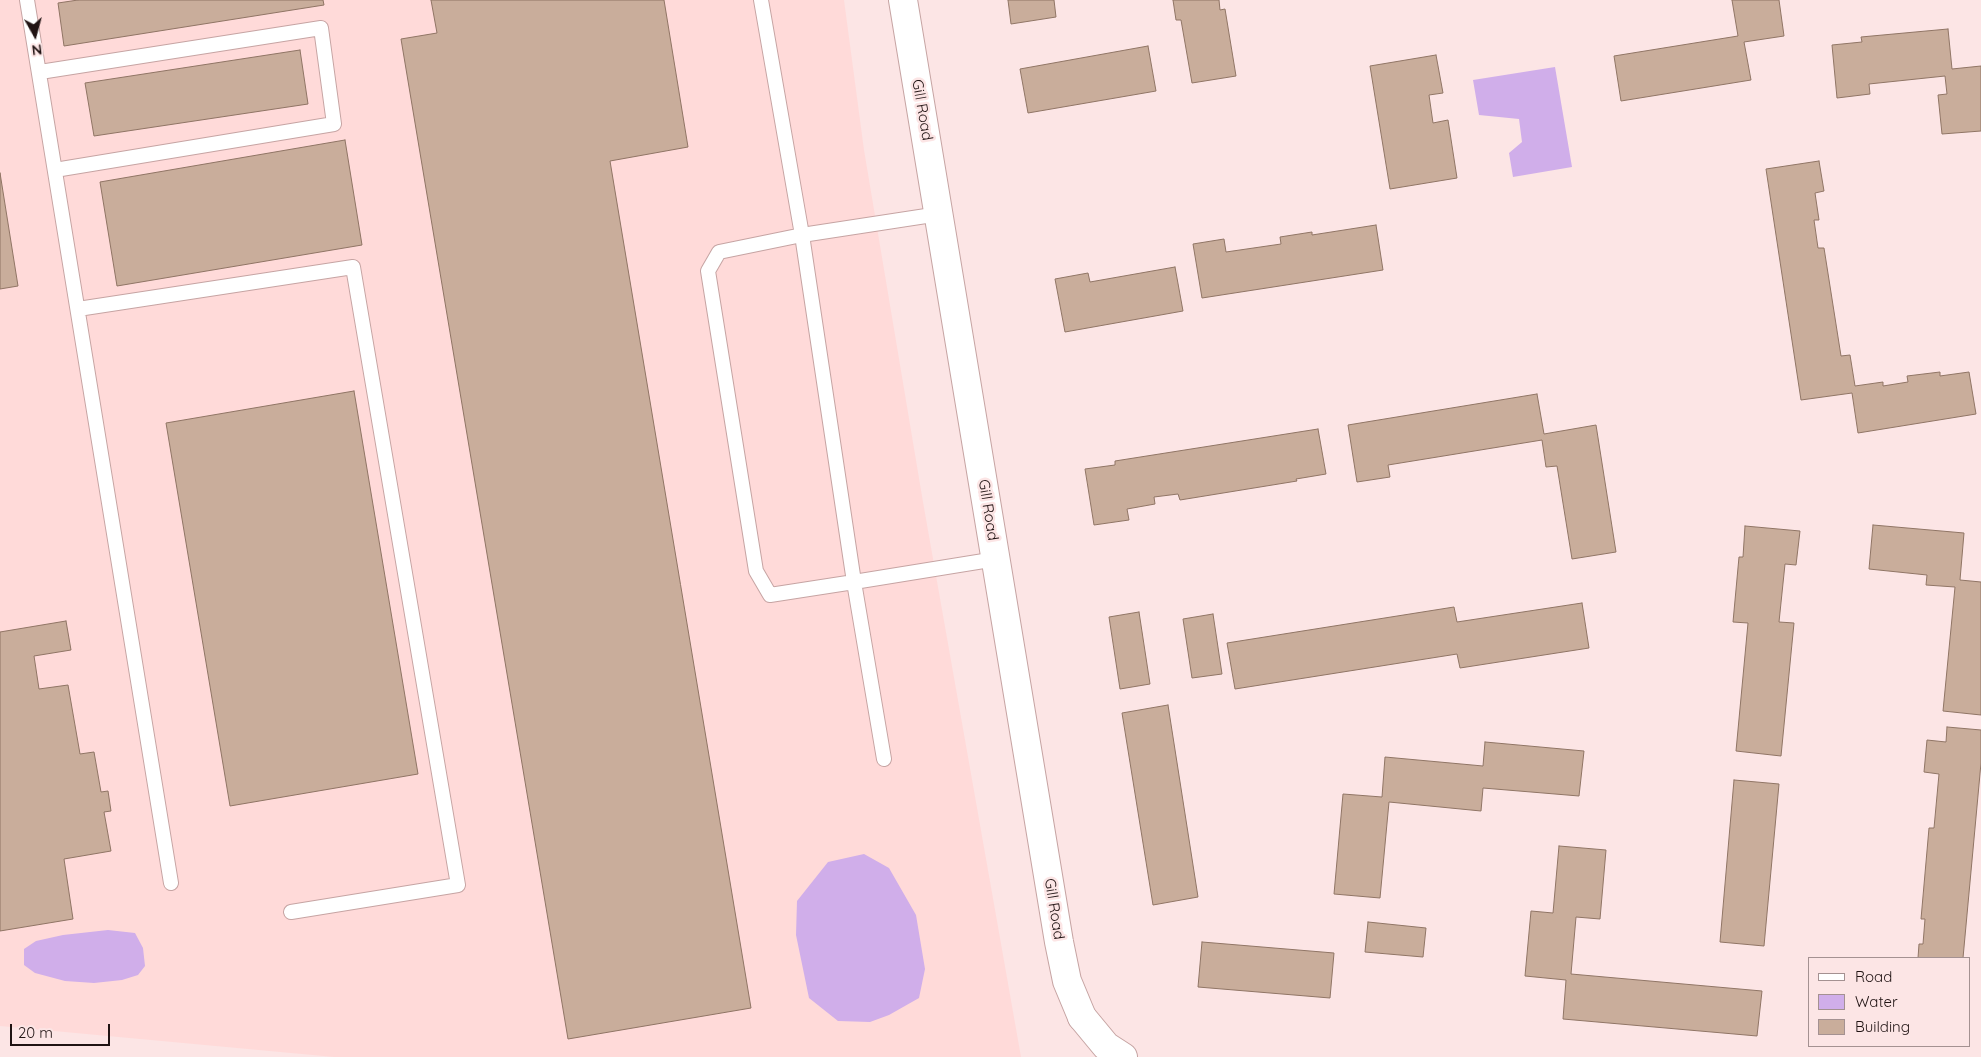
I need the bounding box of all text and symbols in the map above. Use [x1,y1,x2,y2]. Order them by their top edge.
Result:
north arrow [10,10,60,60]
text: N [31,40,43,59]
street label: Gill Road [908,78,936,142]
street label: Gill Road [974,478,1002,542]
street label: Gill Road [1040,877,1068,941]
legend [1808,957,1971,1047]
text: Road [1855,967,1892,986]
text: Water [1855,992,1898,1011]
scale bar [12,1014,112,1046]
text: Building [1855,1017,1910,1036]
text: 20 m [18,1023,53,1042]

